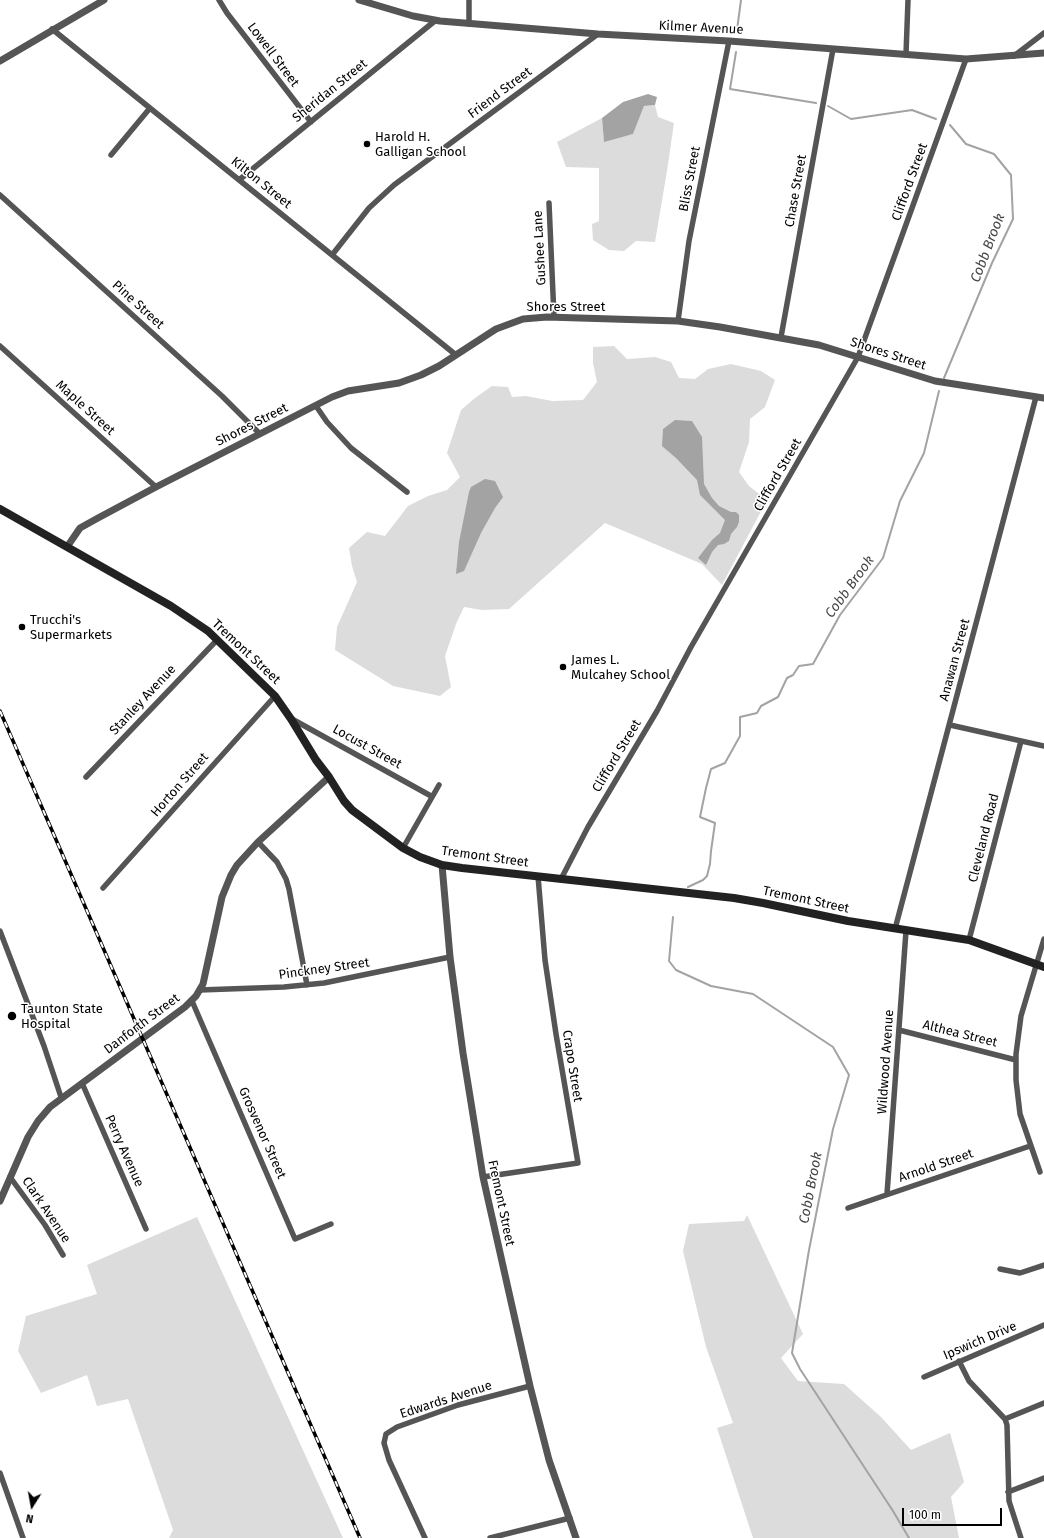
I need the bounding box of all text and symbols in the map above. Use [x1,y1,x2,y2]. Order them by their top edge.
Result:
street label: Kilmer Avenue [658,18,744,38]
street label: Lowell Street [244,20,302,90]
street label: Sheridan Street [289,56,371,126]
street label: Friend Street [465,64,535,122]
place label: Harold H. Galligan School [375,129,466,160]
marker: Harold H. Galligan School [362,139,372,149]
street label: Clifford Street [889,141,931,223]
street label: Bliss Street [676,145,704,213]
street label: Chase Street [782,153,810,229]
street label: Kilton Street [228,154,294,212]
street label: Gushee Lane [530,210,550,286]
water label: Cobb Brook [967,211,1009,285]
street label: Pine Street [109,278,167,332]
street label: Shores Street [527,299,605,315]
street label: Shores Street [848,334,928,374]
street label: Maple Street [52,377,118,439]
street label: Shores Street [213,400,291,450]
street label: Clifford Street [751,436,805,514]
water label: Cobb Brook [822,553,878,621]
place label: Trucchi's Supermarkets [30,612,112,643]
street label: Tremont Street [209,616,283,688]
street label: Anawan Street [937,617,973,703]
marker: Trucchi's Supermarkets [17,622,27,632]
place label: James L. Mulcahey School [571,652,670,683]
street label: Stanley Avenue [107,662,179,738]
marker: James L. Mulcahey School [558,662,568,672]
street label: Clifford Street [589,717,645,795]
street label: Locust Street [330,722,404,772]
street label: Horton Street [148,750,212,820]
street label: Cleveland Road [965,792,1003,884]
street label: Tremont Street [440,843,530,871]
street label: Tremont Street [761,883,851,917]
street label: Pinckney Street [278,955,370,983]
street label: Danforth Street [101,990,183,1058]
place label: Taunton State Hospital [21,1001,103,1032]
street label: Wildwood Avenue [875,1009,897,1115]
marker: Taunton State Hospital [6,1010,18,1022]
street label: Althea Street [921,1017,999,1051]
street label: Crapo Street [559,1029,585,1103]
street label: Grosvenor Street [235,1085,289,1181]
street label: Perry Avenue [101,1113,147,1189]
street label: Arnold Street [897,1146,975,1186]
water label: Cobb Brook [796,1151,826,1225]
street label: Fremont Street [484,1159,518,1247]
street label: Clark Avenue [18,1174,74,1246]
street label: Ipswich Drive [941,1319,1019,1363]
street label: Edwards Avenue [398,1378,494,1422]
north arrow [12,1486,52,1526]
scale bar [904,1500,1004,1526]
text: 100 m [909,1508,941,1522]
text: N [25,1511,34,1525]

